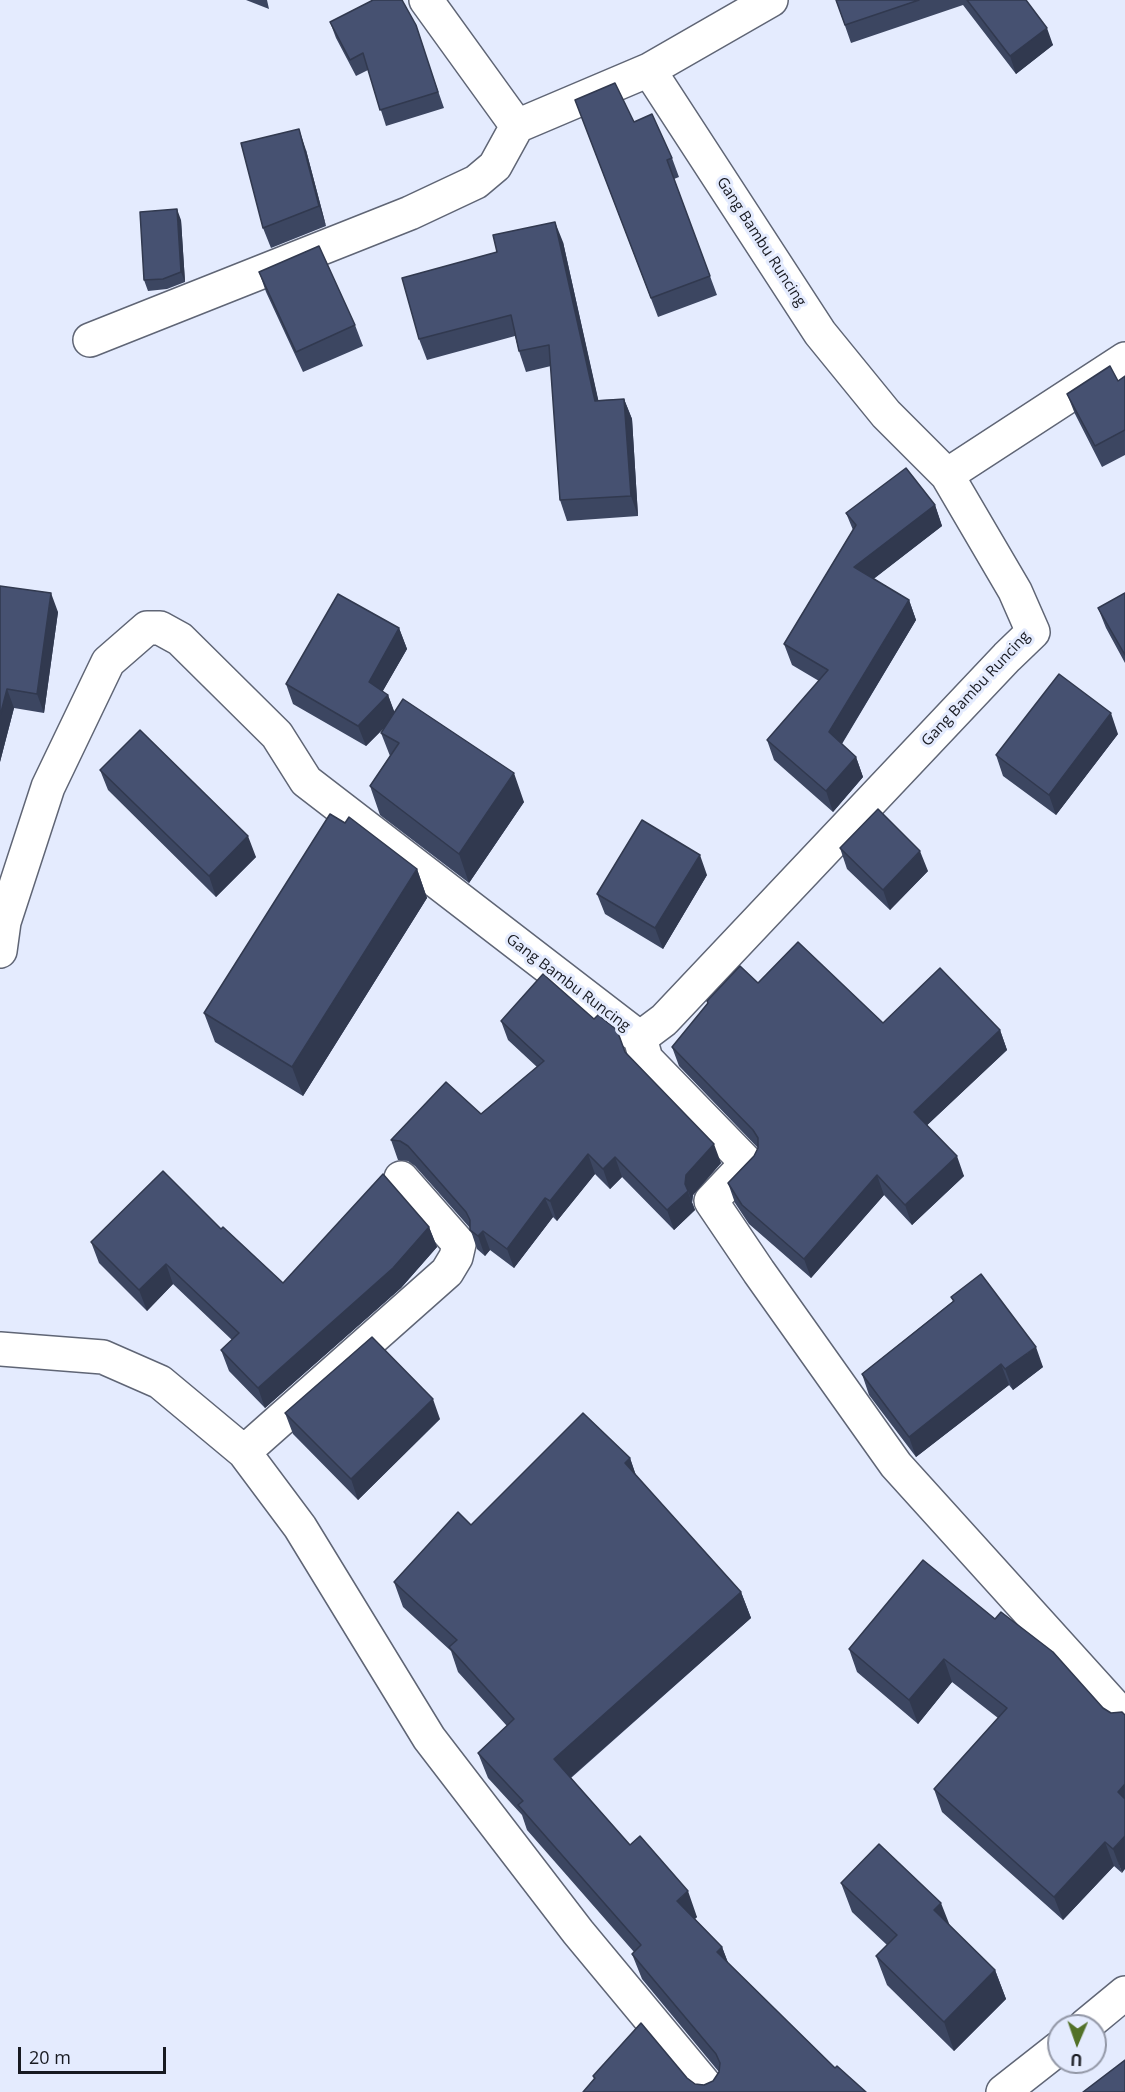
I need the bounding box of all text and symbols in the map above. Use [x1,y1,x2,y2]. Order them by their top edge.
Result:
street label: Gang Bambu Runcing [712,174,810,310]
street label: Gang Bambu Runcing [918,628,1034,750]
street label: Gang Bambu Runcing [502,930,634,1036]
north arrow [1047,2014,1107,2074]
scale bar [21,2035,170,2073]
text: 20 m [29,2045,71,2069]
text: U [1070,2049,1083,2071]

